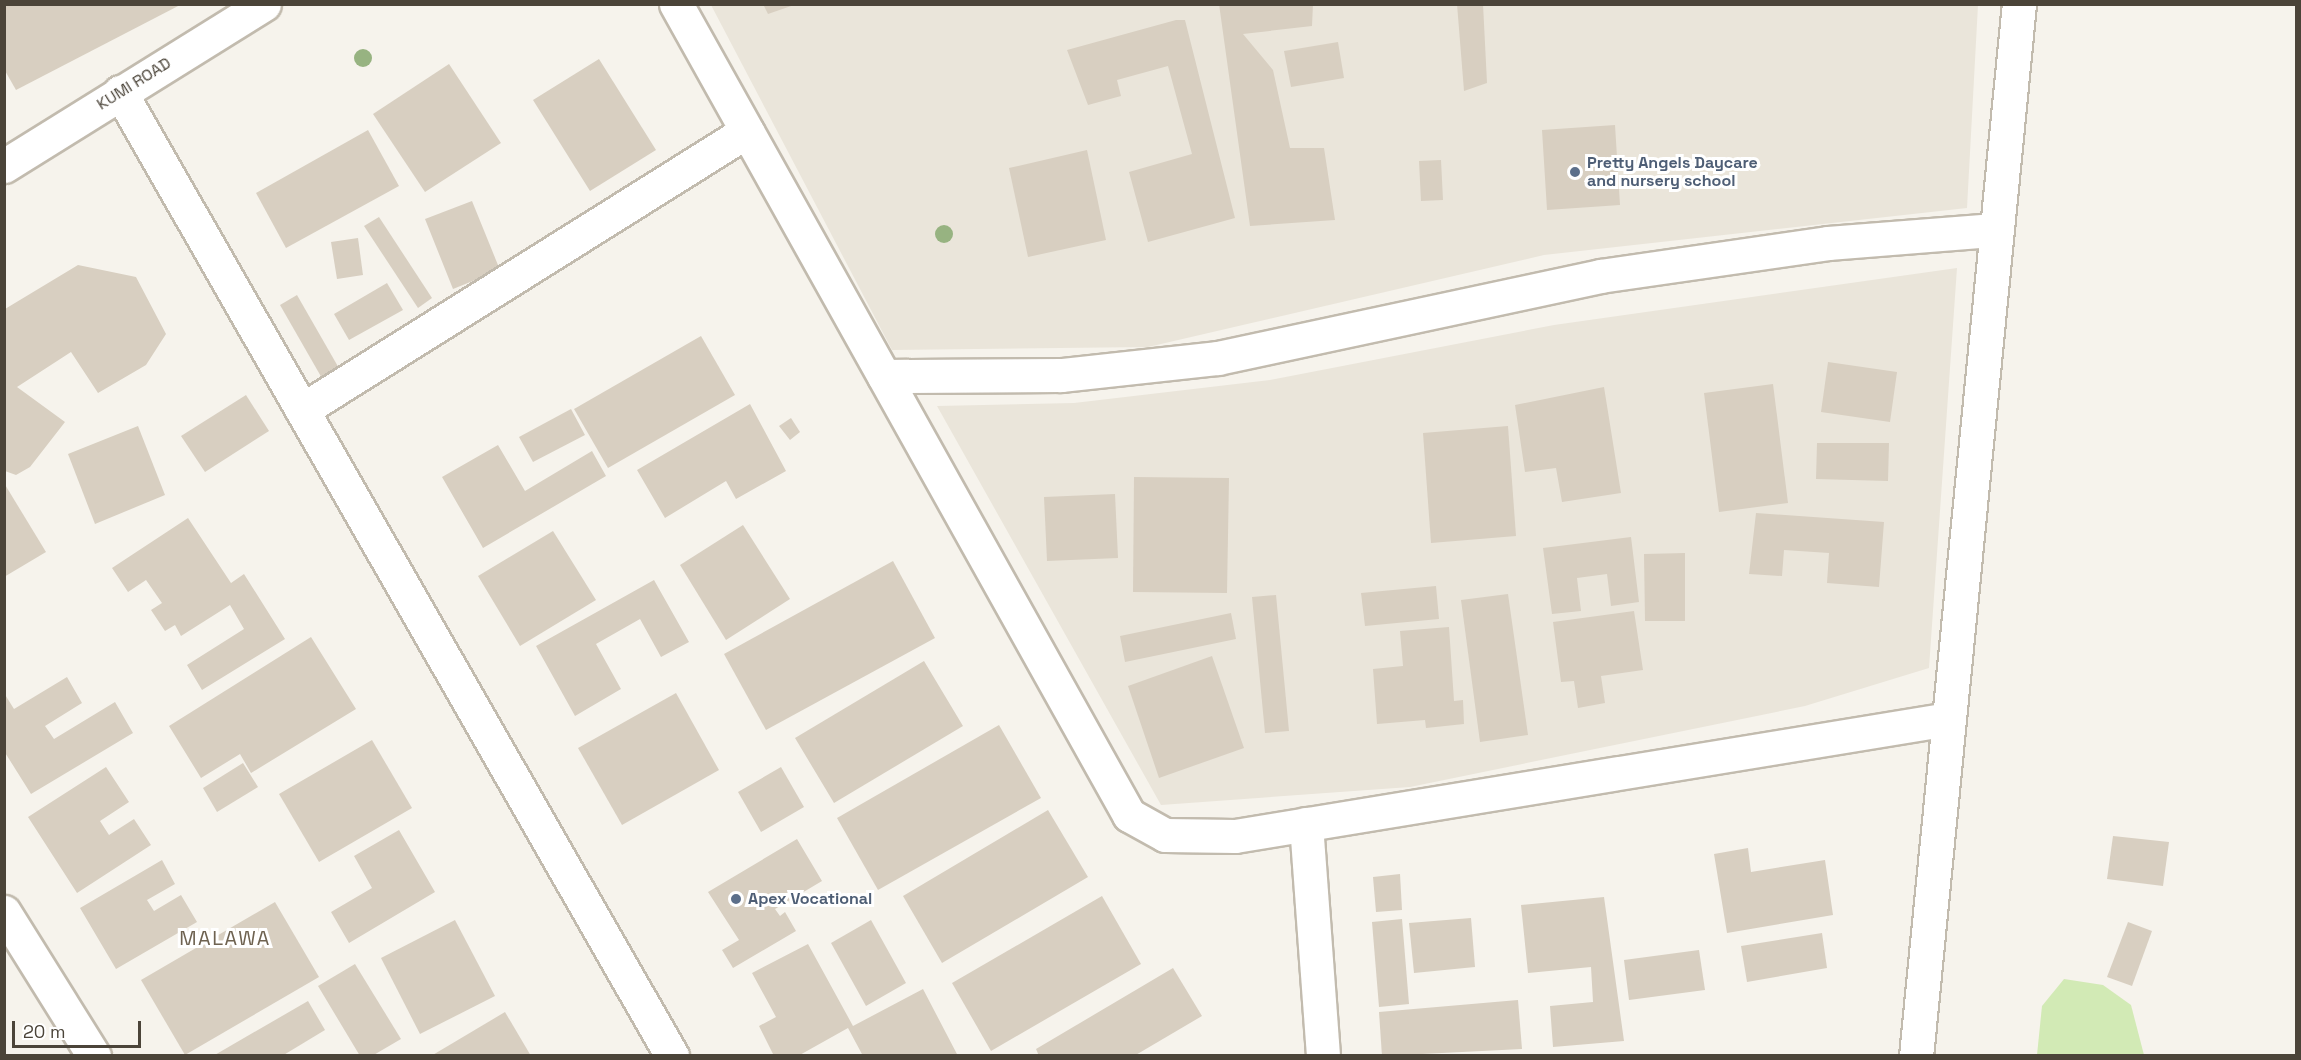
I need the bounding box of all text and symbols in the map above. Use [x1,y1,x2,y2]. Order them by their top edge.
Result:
street label: KUMI ROAD [93,54,175,114]
place label: Pretty Angels Daycare and nursery school [1587,153,1758,191]
marker: Pretty Angels Daycare and nursery school [1568,165,1582,179]
place label: Apex Vocational [748,889,873,909]
marker: Apex Vocational [729,892,743,906]
district label: MALAWA [179,926,271,950]
scale bar [15,1009,144,1047]
text: 20 m [23,1020,66,1043]

